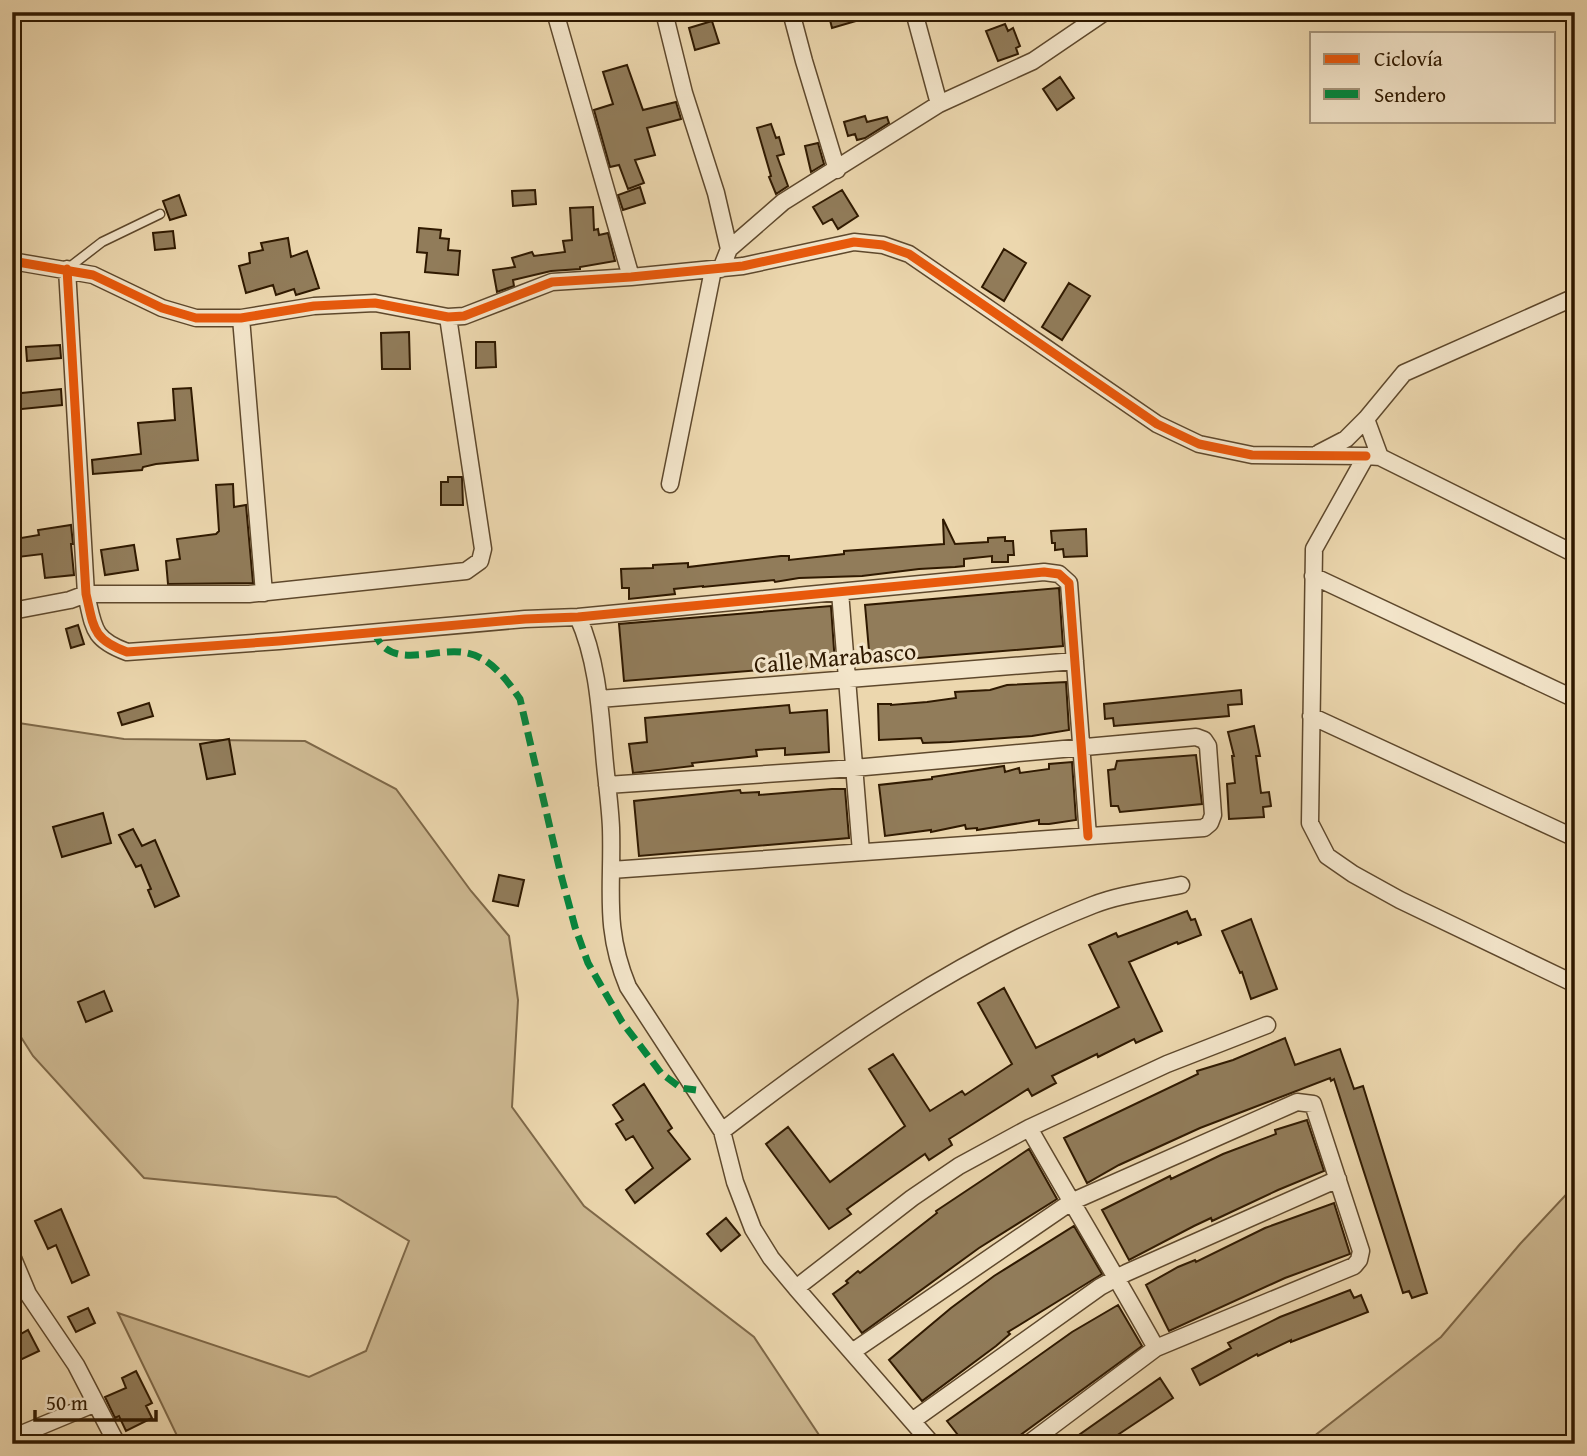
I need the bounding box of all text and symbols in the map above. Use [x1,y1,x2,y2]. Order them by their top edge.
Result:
legend [1310,32,1556,122]
text: Ciclovía [1374,43,1443,74]
text: Sendero [1374,79,1446,110]
street label: Calle Marabasco [752,633,917,682]
scale bar [35,1379,156,1423]
text: 50 m [46,1387,88,1418]

